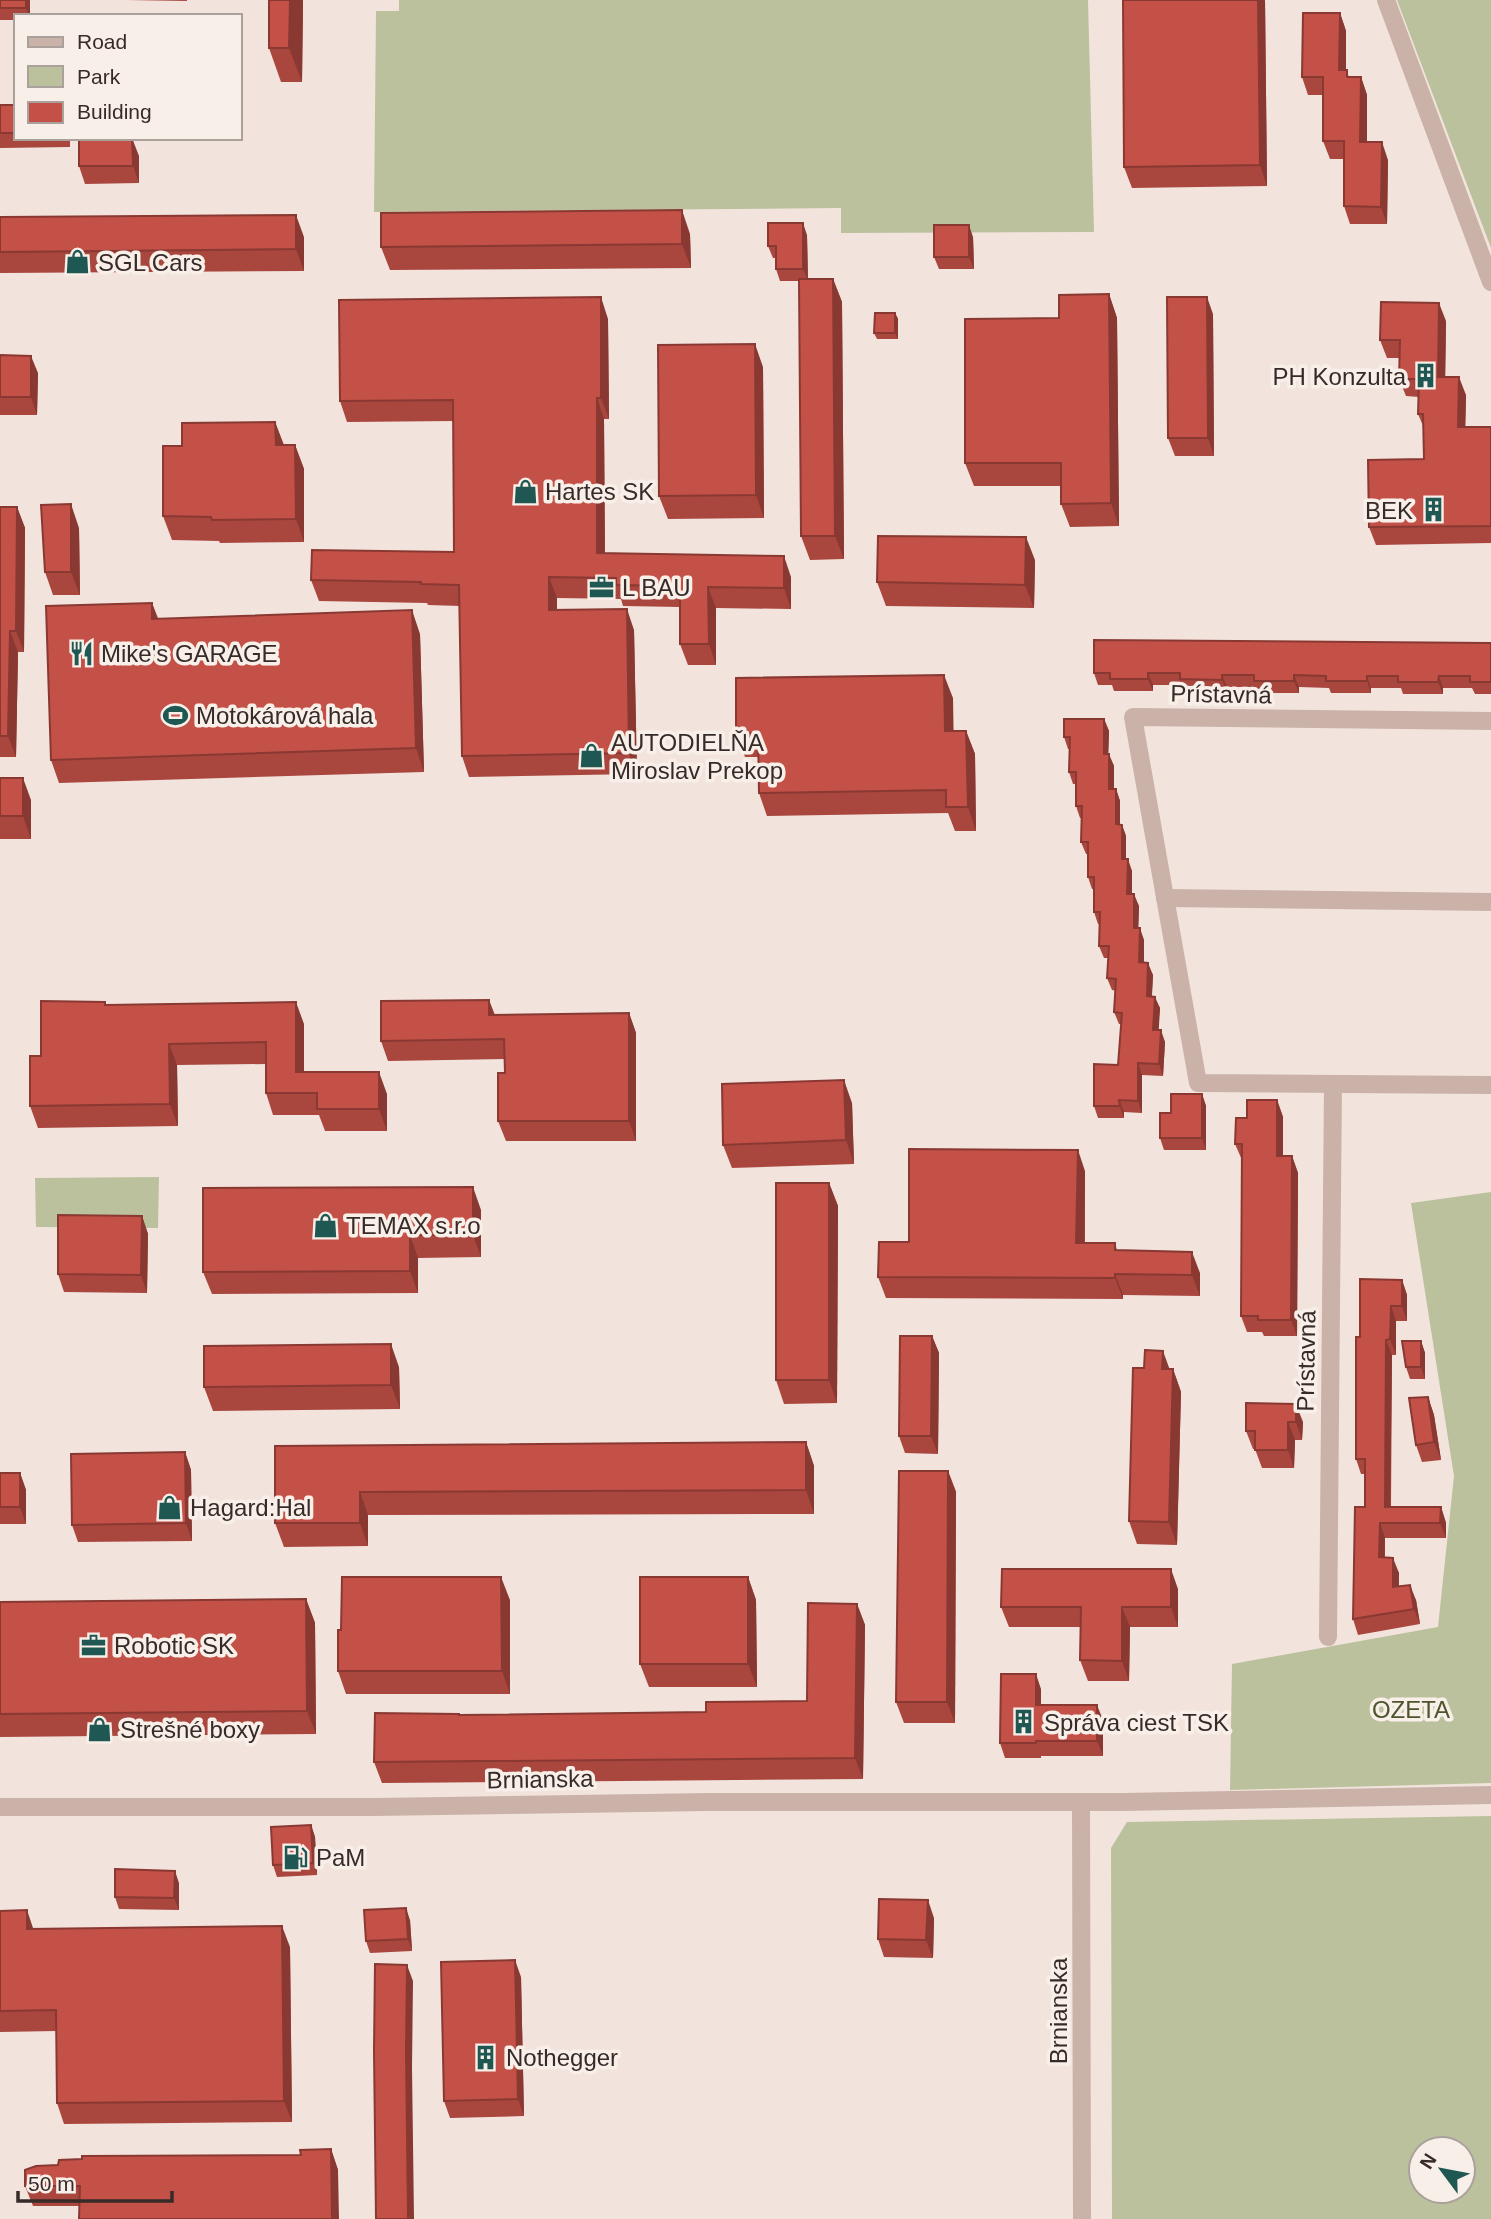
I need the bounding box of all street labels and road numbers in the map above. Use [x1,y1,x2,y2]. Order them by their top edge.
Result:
street label: Prístavná [1170,680,1273,708]
street label: Prístavná [1292,1309,1320,1412]
street label: Brnianska [486,1765,594,1793]
street label: Brnianska [1045,1957,1072,2064]

